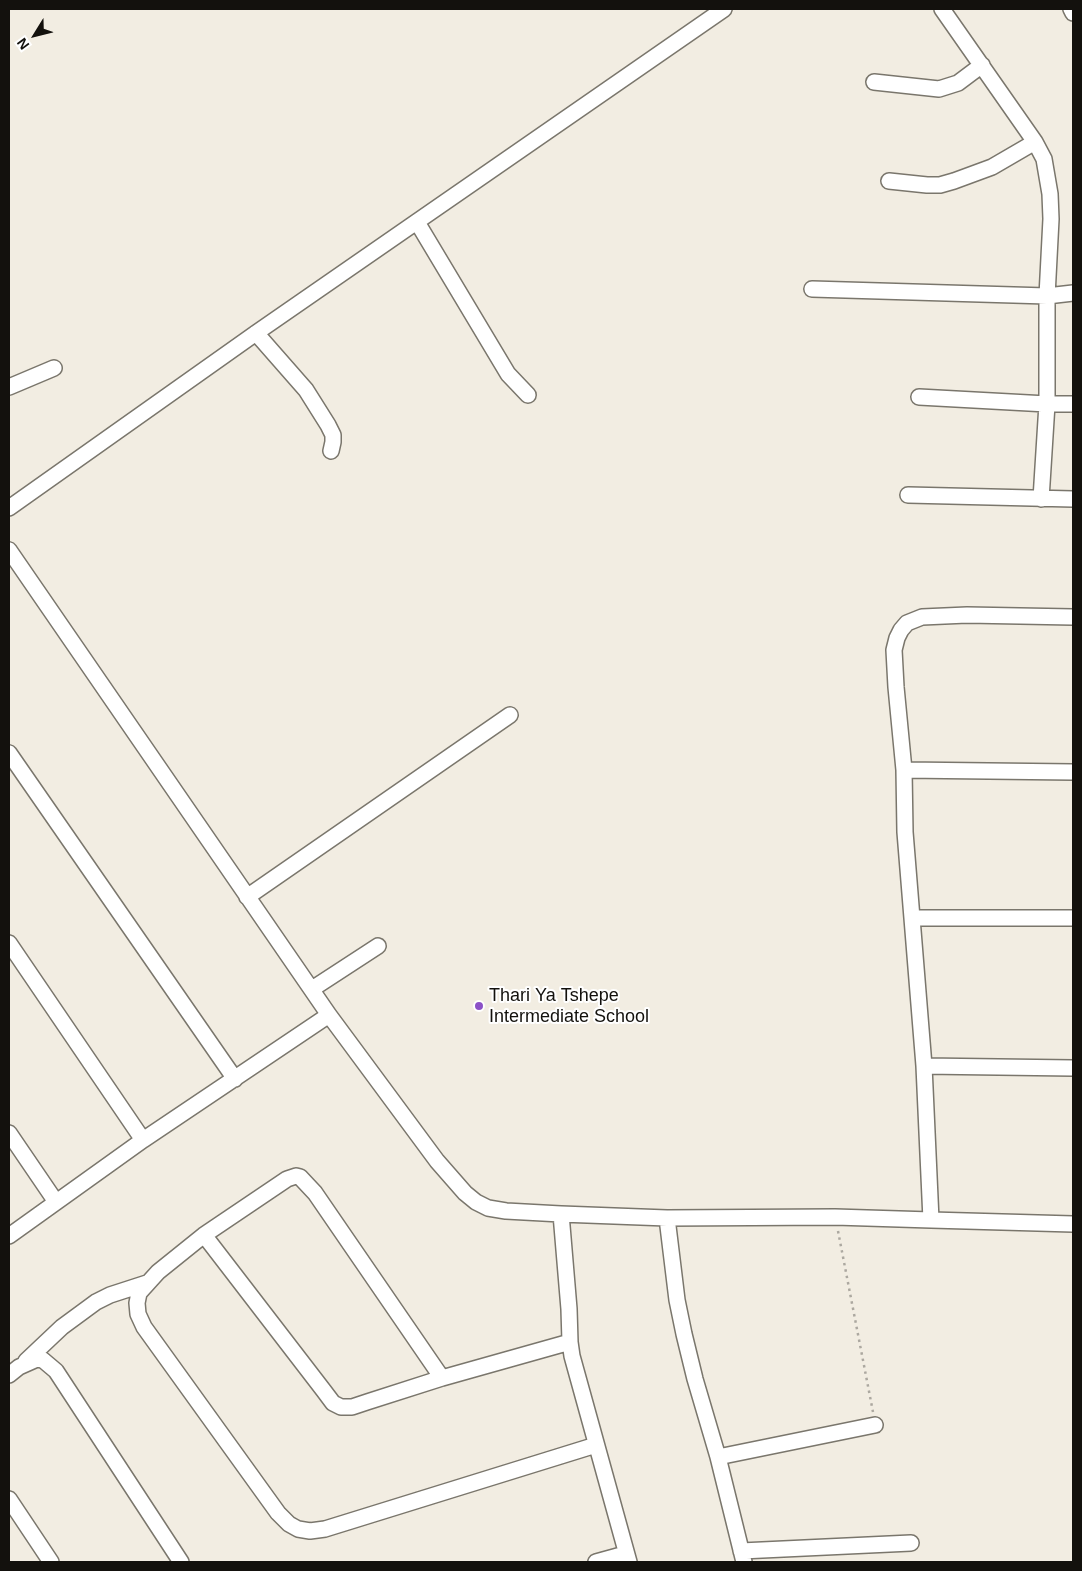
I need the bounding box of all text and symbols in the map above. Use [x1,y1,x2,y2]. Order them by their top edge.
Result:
north arrow [10,10,60,60]
text: N [13,35,32,53]
place label: Thari Ya Tshepe Intermediate School [489,985,649,1028]
marker: Thari Ya Tshepe Intermediate School [473,1000,485,1012]

